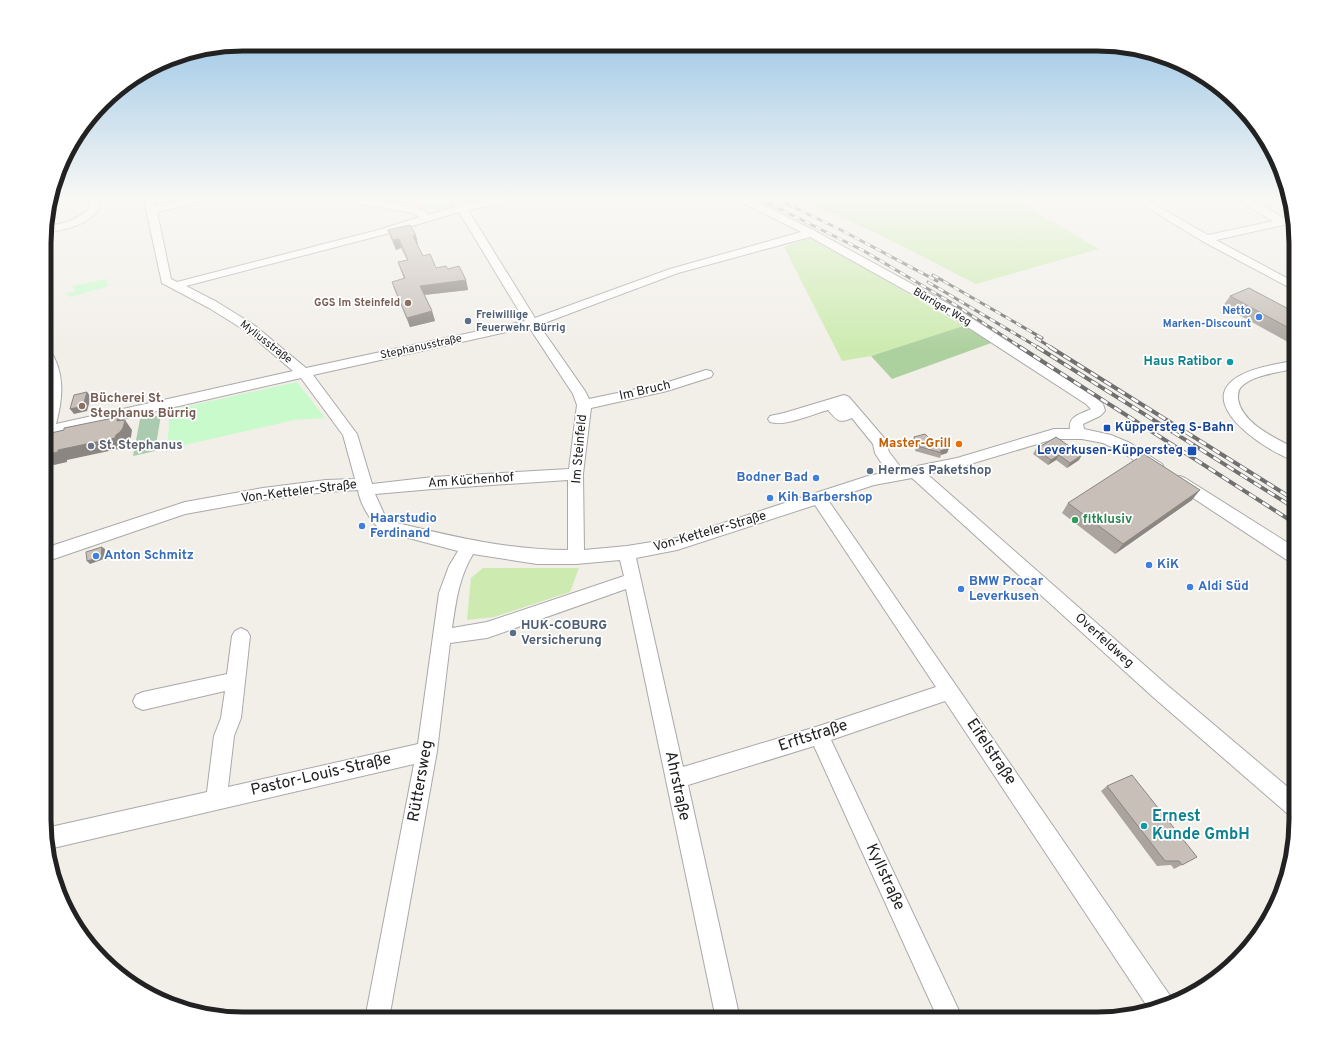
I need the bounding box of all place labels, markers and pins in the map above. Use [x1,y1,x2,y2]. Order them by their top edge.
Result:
place label: GGS Im Steinfeld [314,296,400,310]
marker: GGS Im Steinfeld [403,298,413,308]
place label: Netto Marken-Discount [1163,304,1251,331]
place label: Freiwillige Feuerwehr Bürrig [476,308,566,335]
marker: Netto Marken-Discount [1254,312,1264,322]
marker: Freiwillige Feuerwehr Bürrig [463,316,473,326]
place label: Haus Ratibor [1144,354,1223,370]
marker: Haus Ratibor [1225,357,1235,367]
place label: Bücherei St. Stephanus Bürrig [90,391,196,422]
marker: Bücherei St. Stephanus Bürrig [77,401,87,411]
place label: Küppersteg S-Bahn [1115,420,1234,436]
marker: Küppersteg S-Bahn [1102,423,1112,433]
place label: Master-Grill [878,436,951,452]
place label: St. Stephanus [99,438,183,454]
marker: Master-Grill [954,439,964,449]
marker: St. Stephanus [86,441,96,451]
place label: Leverkusen-Küppersteg [1037,443,1183,459]
marker: Leverkusen-Küppersteg [1186,445,1198,457]
place label: Hermes Paketshop [878,463,991,479]
marker: Hermes Paketshop [865,466,875,476]
place label: Bodner Bad [736,470,808,486]
marker: Bodner Bad [811,473,821,483]
place label: Kih Barbershop [778,490,873,506]
marker: Kih Barbershop [765,493,775,503]
place label: Haarstudio Ferdinand [370,511,437,542]
place label: fitklusiv [1083,512,1132,528]
marker: fitklusiv [1070,515,1080,525]
marker: Haarstudio Ferdinand [357,521,367,531]
place label: Anton Schmitz [104,548,194,564]
marker: Anton Schmitz [91,551,101,561]
place label: KiK [1157,557,1179,573]
marker: KiK [1144,560,1154,570]
place label: BMW Procar Leverkusen [969,574,1044,605]
place label: Aldi Süd [1198,579,1249,595]
marker: Aldi Süd [1185,582,1195,592]
marker: BMW Procar Leverkusen [956,584,966,594]
place label: HUK-COBURG Versicherung [521,618,607,649]
marker: HUK-COBURG Versicherung [508,628,518,638]
place label: Ernest Kunde GmbH [1152,807,1250,845]
marker: Ernest Kunde GmbH [1139,821,1149,831]

